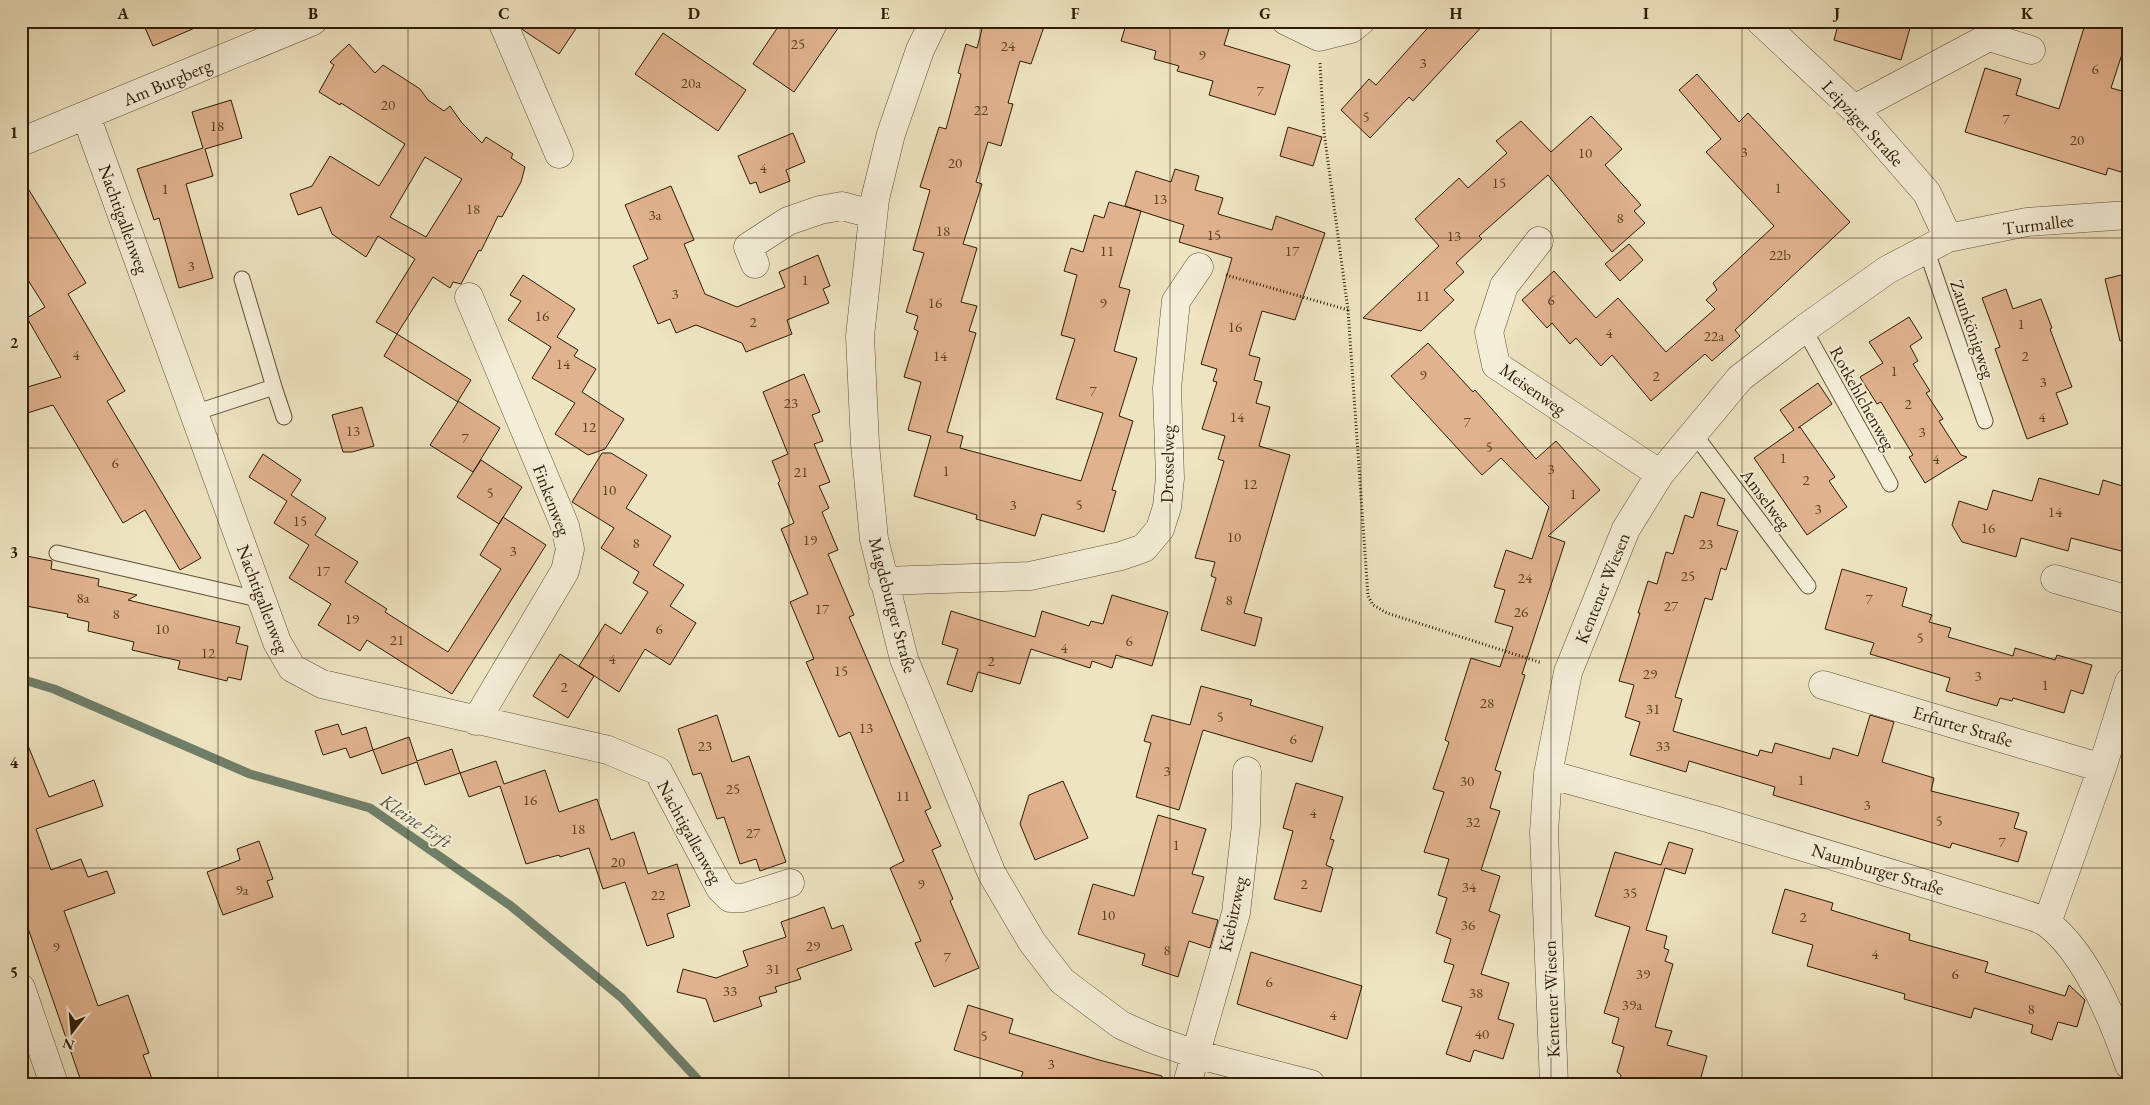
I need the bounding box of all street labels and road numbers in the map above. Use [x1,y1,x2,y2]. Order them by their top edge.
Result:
street label: Am Burgberg [118,53,215,111]
street label: Leipziger Straße [1817,75,1909,171]
street label: Nachtigallenweg [94,161,154,277]
street label: Turmallee [2001,208,2075,240]
street label: Zaunkönigweg [1945,277,2001,382]
street label: Rotkehlchenweg [1825,342,1901,454]
street label: Meisenweg [1495,358,1571,420]
street label: Drosselweg [1155,425,1179,503]
street label: Finkenweg [528,461,576,539]
street label: Amselweg [1735,463,1796,534]
street label: Kentener Wiesen [1569,529,1635,647]
street label: Magdeburger Straße [864,535,922,675]
street label: Nachtigallenweg [232,541,294,657]
street label: Erfurter Straße [1910,700,2016,752]
street label: Nachtigallenweg [652,776,728,888]
street label: Naumburger Straße [1809,838,1947,900]
street label: Kiebitzweg [1213,874,1251,954]
street label: Kentener Wiesen [1537,939,1565,1058]

